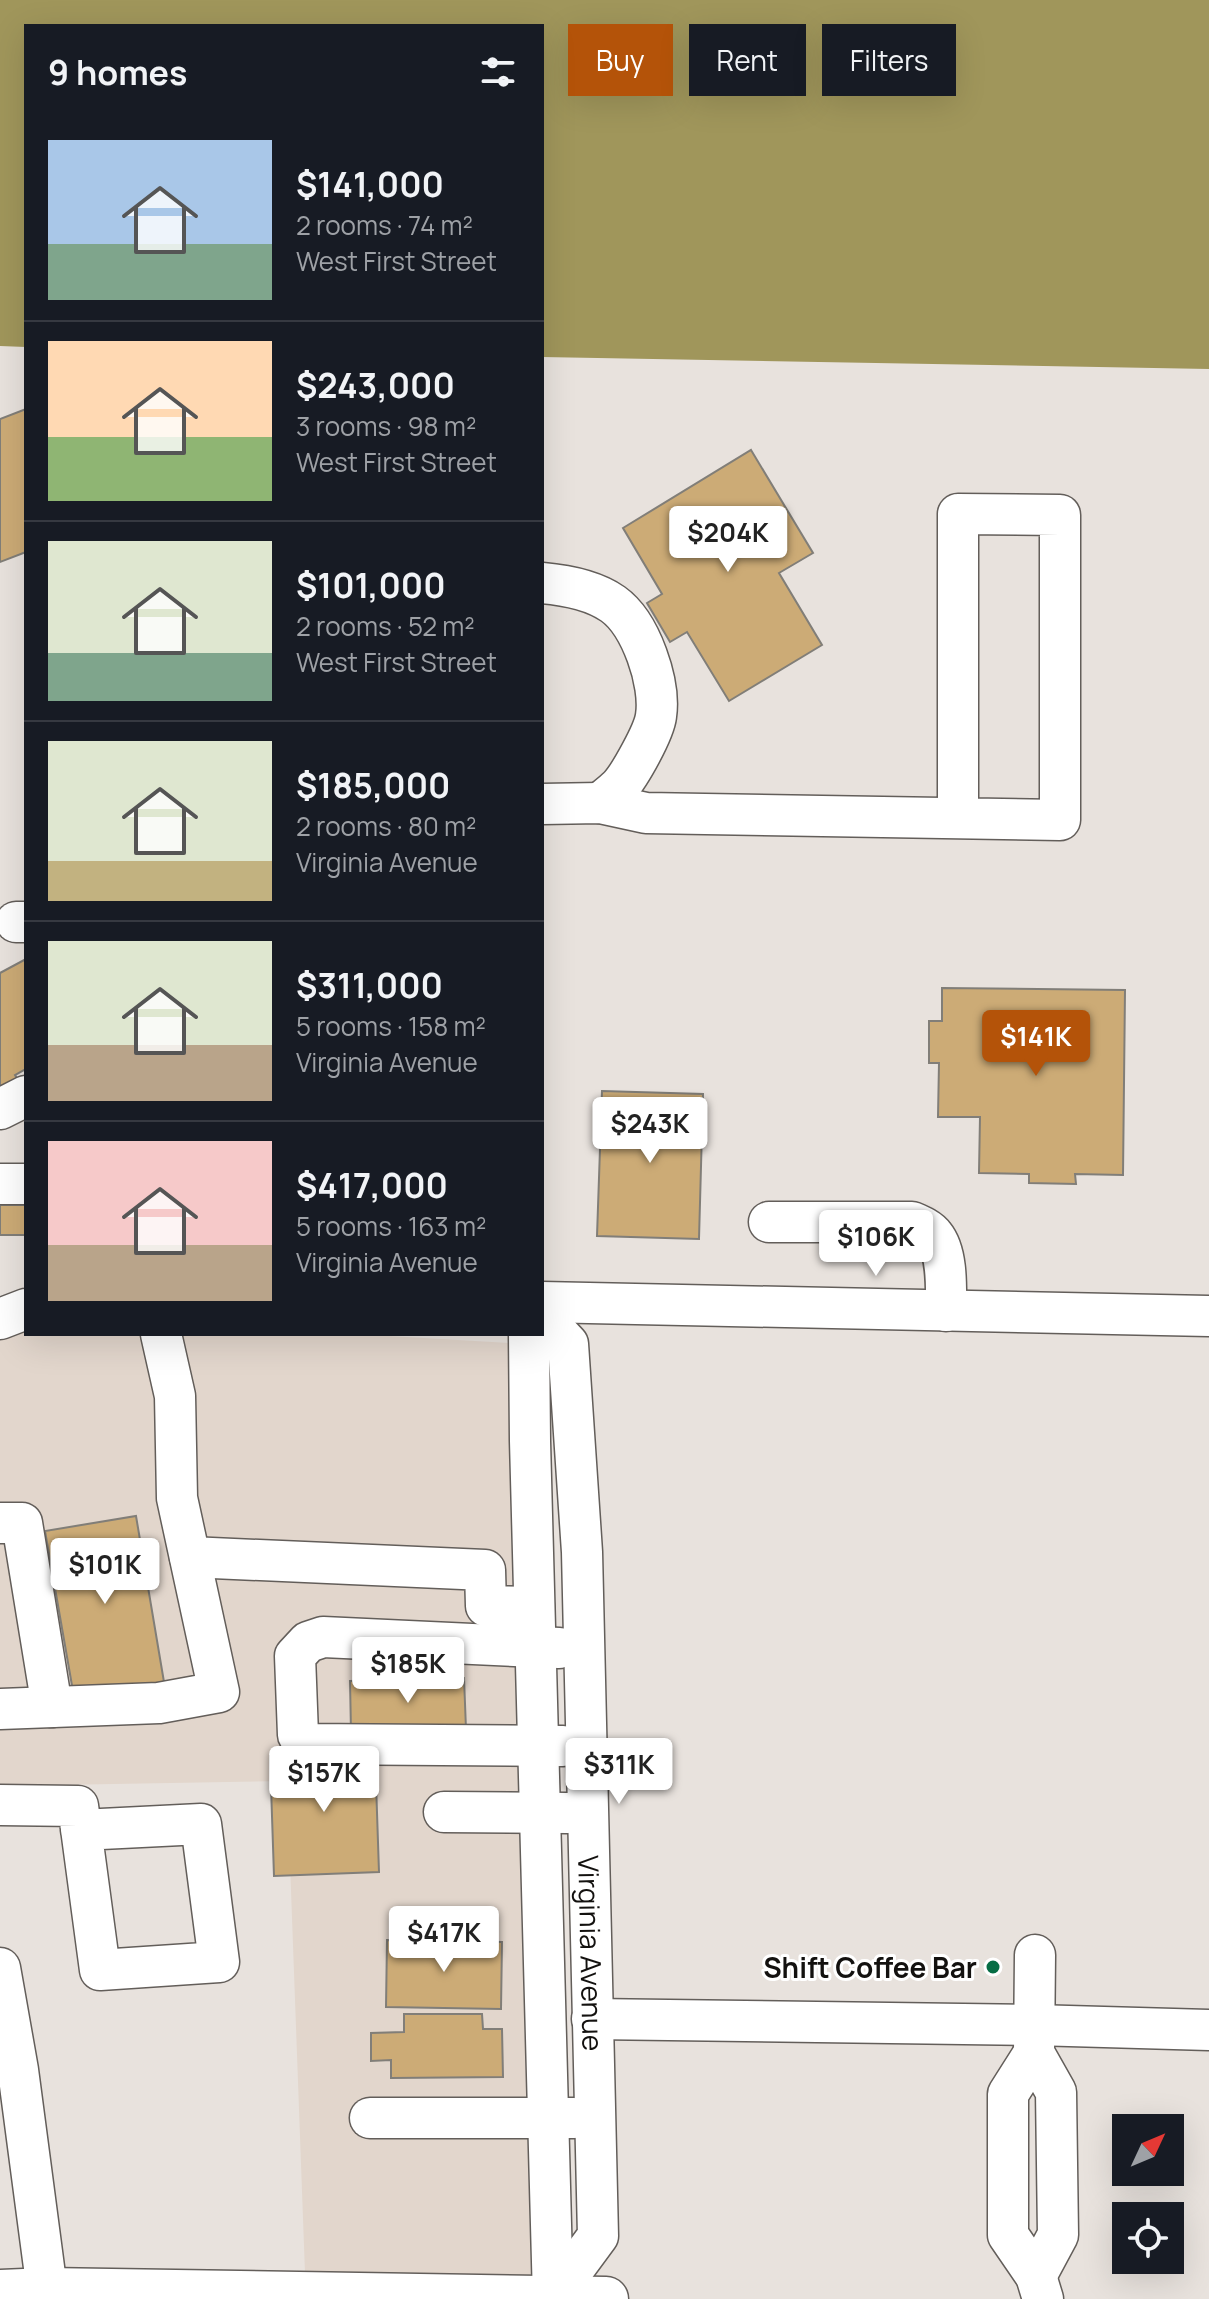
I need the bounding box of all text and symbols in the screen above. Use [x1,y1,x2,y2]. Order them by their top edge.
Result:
chip: Buy [568,24,673,96]
chip: Rent [689,24,806,96]
chip: Filters [822,24,956,96]
text: 9 homes [48,49,187,95]
icon: filters [476,50,520,94]
text: $141,000 [296,161,444,207]
icon: home [112,172,208,268]
text: 2 rooms · 74 m² [296,207,473,243]
text: West First Street [296,243,497,279]
text: $243,000 [296,362,455,408]
icon: home [112,373,208,469]
text: 3 rooms · 98 m² [296,408,476,444]
text: West First Street [296,444,497,480]
pin: $204K [672,506,784,574]
text: $204K [687,514,769,550]
text: $101,000 [296,562,446,608]
icon: home [112,573,208,669]
text: 2 rooms · 52 m² [296,608,475,644]
text: West First Street [296,644,497,680]
text: $185,000 [296,762,450,808]
icon: home [112,773,208,869]
text: 2 rooms · 80 m² [296,808,476,844]
text: Virginia Avenue [296,844,478,880]
text: $311,000 [296,962,443,1008]
icon: home [112,973,208,1069]
text: 5 rooms · 158 m² [296,1008,486,1044]
pin: $141K [980,1010,1092,1078]
text: $141K [1000,1018,1072,1054]
text: Virginia Avenue [296,1044,478,1080]
pin: $243K [594,1097,706,1165]
text: $243K [610,1105,690,1141]
text: $417,000 [296,1162,448,1208]
icon: home [112,1173,208,1269]
text: 5 rooms · 163 m² [296,1208,486,1244]
pin: $106K [820,1210,932,1278]
text: $106K [837,1218,915,1254]
text: Virginia Avenue [296,1244,478,1280]
pin: $101K [49,1538,161,1606]
text: $101K [68,1546,142,1582]
pin: $185K [352,1637,464,1705]
text: $185K [370,1645,446,1681]
pin: $311K [563,1738,675,1806]
pin: $157K [268,1746,380,1814]
text: $311K [583,1746,655,1782]
text: $157K [287,1754,361,1790]
street label: Virginia Avenue [570,1855,613,2052]
pin: $417K [388,1906,500,1974]
text: $417K [407,1914,481,1950]
place label: Shift Coffee Bar [763,1948,977,1986]
marker: Shift Coffee Bar [984,1958,1002,1976]
north arrow [1112,2114,1184,2186]
map controls [1112,2114,1184,2274]
button: locate [1112,2202,1184,2274]

